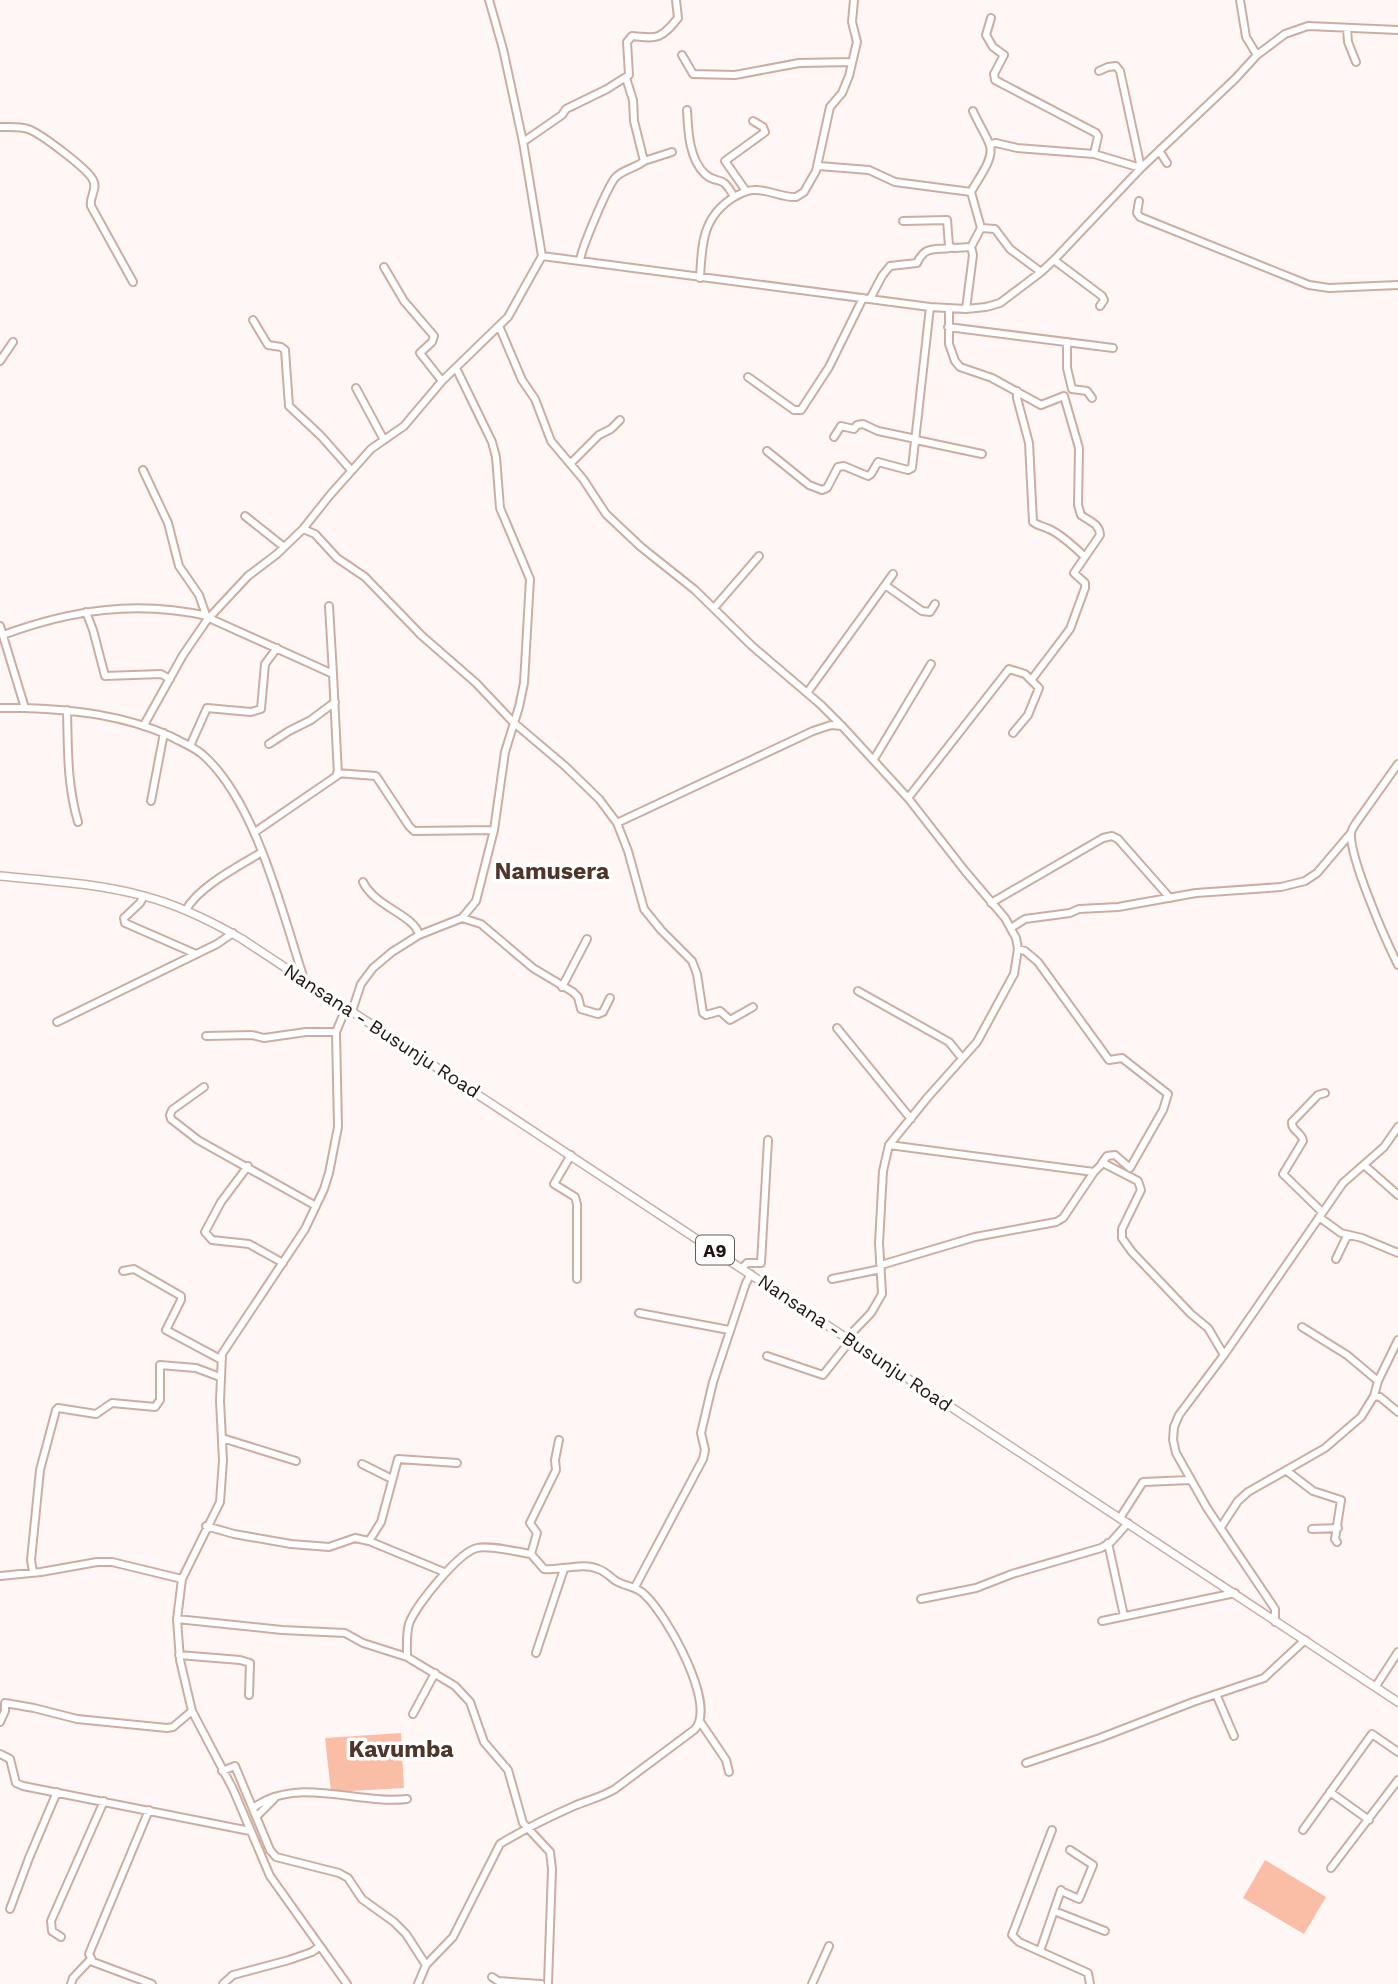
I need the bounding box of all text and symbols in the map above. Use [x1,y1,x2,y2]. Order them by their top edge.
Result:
district label: Namusera [495,858,610,885]
street label: Nansana - Busunju Road [280,959,484,1103]
road number: A9 [696,1236,734,1265]
street label: Nansana - Busunju Road [754,1269,956,1417]
district label: Kavumba [348,1736,454,1763]

